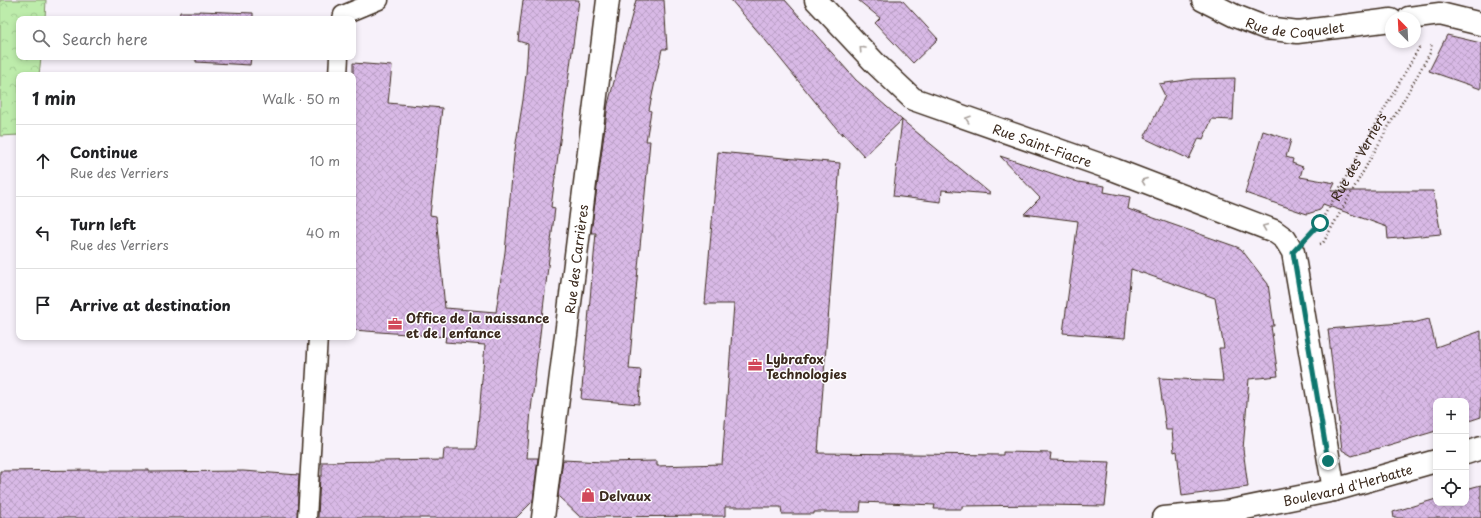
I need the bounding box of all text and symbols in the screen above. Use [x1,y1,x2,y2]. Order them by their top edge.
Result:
street label: Rue de Coquelet [1243,12,1345,42]
north arrow [1385,12,1421,48]
search box [16,16,356,60]
icon: search [30,27,52,49]
text: Search here [62,27,148,50]
one-way arrow [859,46,867,54]
text: 1 min [32,85,76,111]
text: Walk · 50 m [262,89,340,108]
street label: Rue des Verriers [1325,109,1390,204]
one-way arrow [965,115,972,123]
street label: Rue Saint-Fiacre [990,118,1095,171]
text: Continue [70,140,138,163]
icon: ahead [32,150,54,172]
text: 10 m [310,151,340,170]
text: Rue des Verriers [70,163,169,182]
one-way arrow [1140,177,1147,185]
street label: Rue des Carrières [559,203,592,315]
text: Turn left [70,212,136,235]
route start [1311,214,1329,232]
icon: left [32,222,54,244]
text: 40 m [306,223,340,242]
one-way arrow [1262,224,1269,232]
text: Rue des Verriers [70,235,169,254]
text: Arrive at destination [70,293,231,316]
icon: arrive [32,294,54,316]
place label: Office de la naissance et de l enfance [406,308,549,342]
office icon: Office de la naissance et de l enfance [387,316,403,332]
place label: Lybrafox Technologies [766,349,847,383]
office icon: Lybrafox Technologies [747,357,763,373]
map controls [1433,398,1469,506]
button: + [1433,398,1469,434]
button: − [1433,434,1469,470]
route end [1319,452,1337,470]
street label: Boulevard d'Herbatte [1281,459,1415,510]
button: locate [1433,470,1469,506]
place label: Delvaux [599,486,652,505]
shop icon: Delvaux [580,487,596,503]

